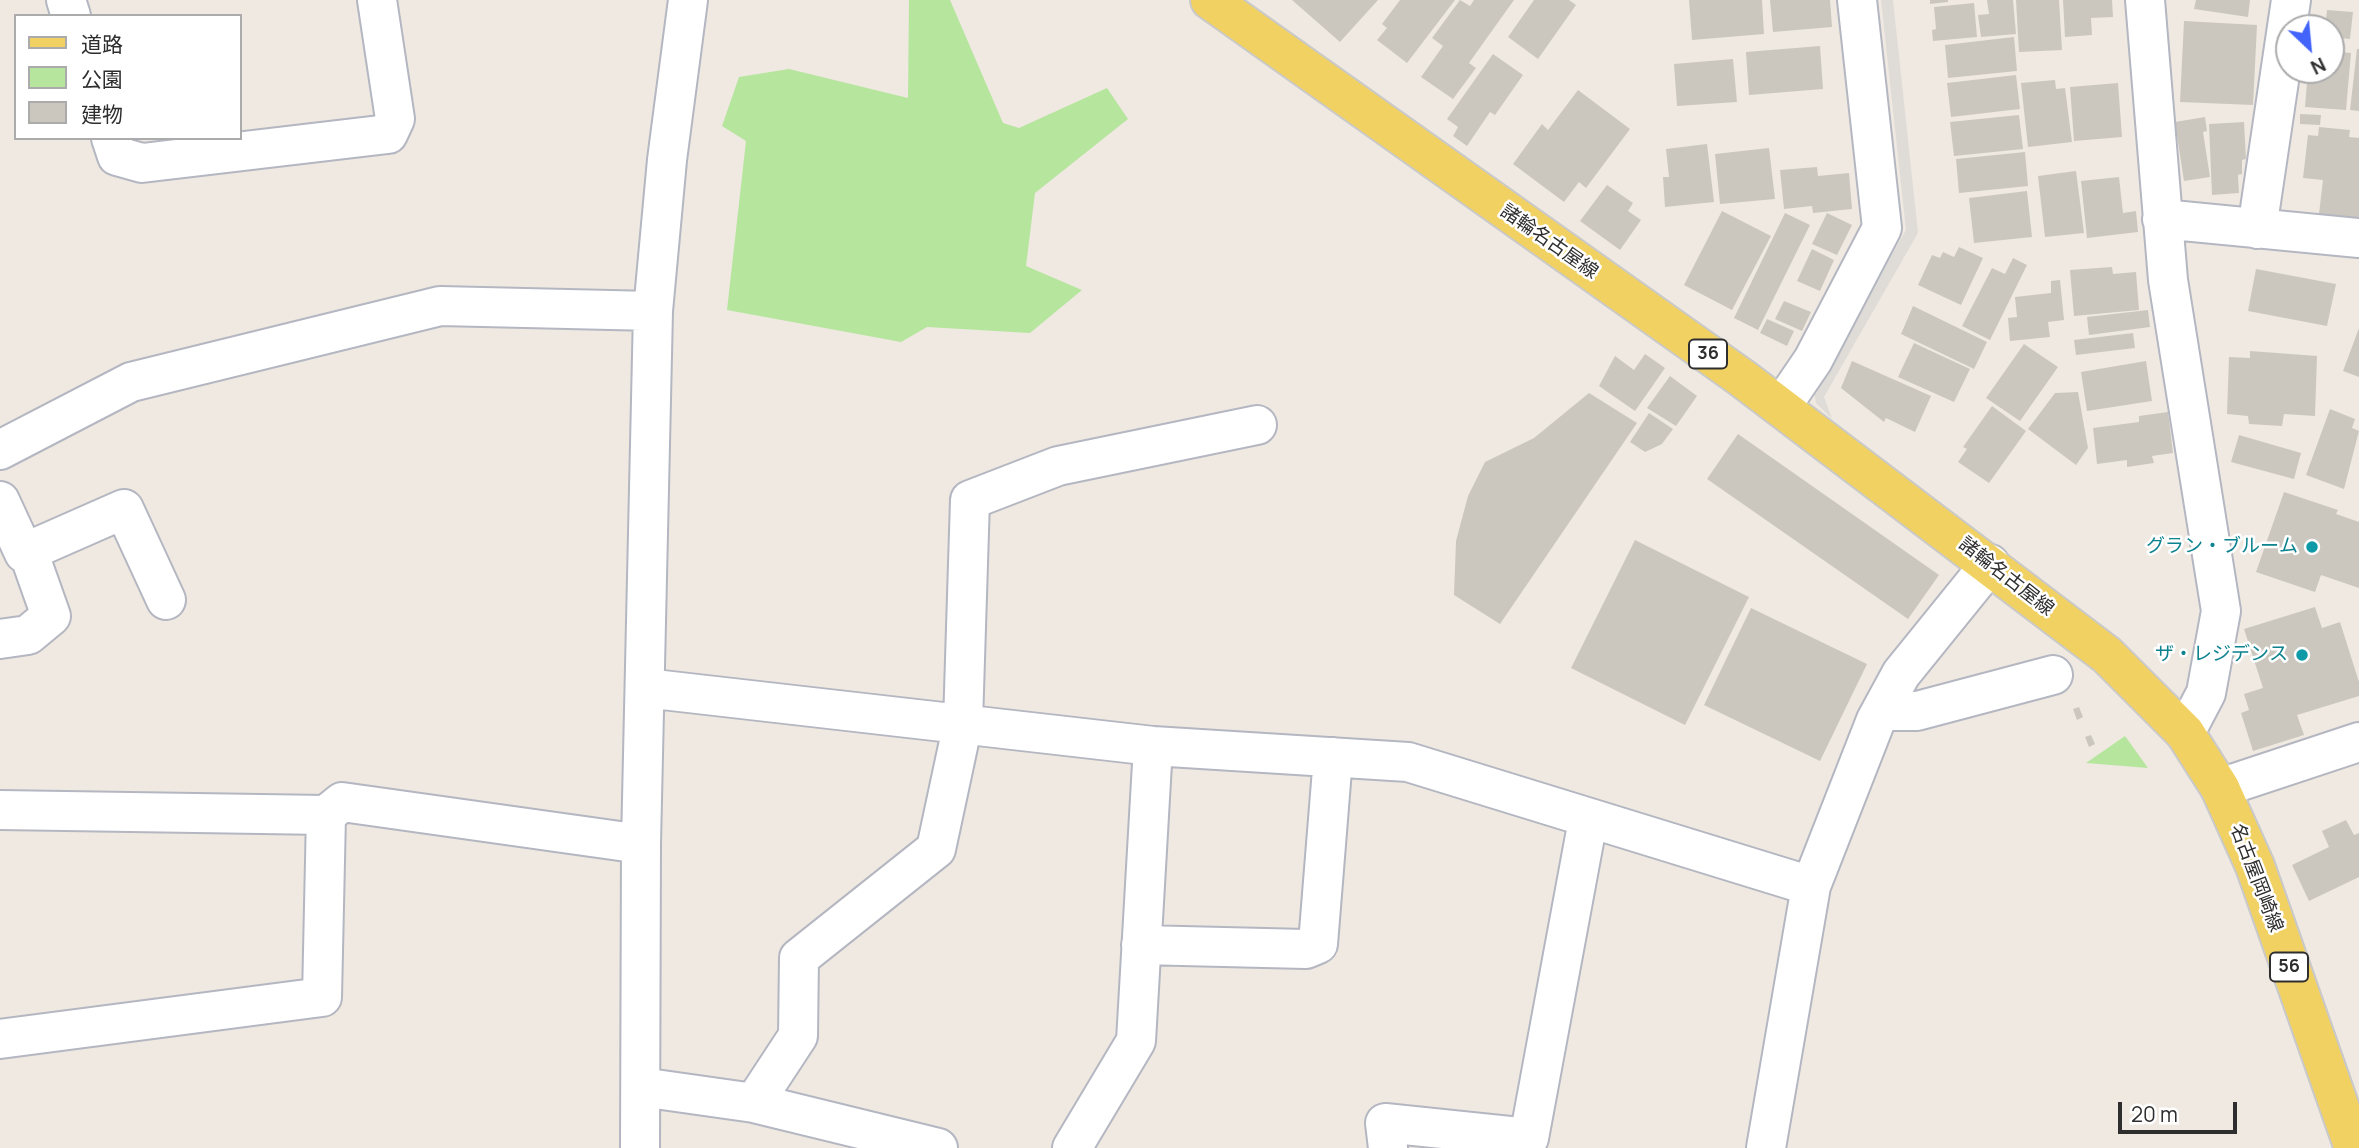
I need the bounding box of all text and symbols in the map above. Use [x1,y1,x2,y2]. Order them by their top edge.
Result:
legend [14,14,242,140]
north arrow [2275,14,2345,84]
text: 道路 [81,30,123,58]
text: N [2306,51,2330,81]
text: 公園 [81,65,123,93]
text: 建物 [81,100,123,128]
street label: 諸輪名古屋線 [1496,200,1602,284]
road number: 36 [1689,340,1727,368]
street label: 諸輪名古屋線 [1954,533,2058,621]
place label: グラン・ブルーム [2146,536,2298,558]
marker: グラン・ブルーム [2304,539,2320,555]
place label: ザ・レジデンス [2155,644,2288,666]
marker: ザ・レジデンス [2294,647,2310,663]
street label: 名古屋岡崎線 [2225,821,2287,935]
road number: 56 [2270,952,2308,982]
scale bar [2121,1088,2240,1132]
text: 20 m [2131,1100,2178,1128]

